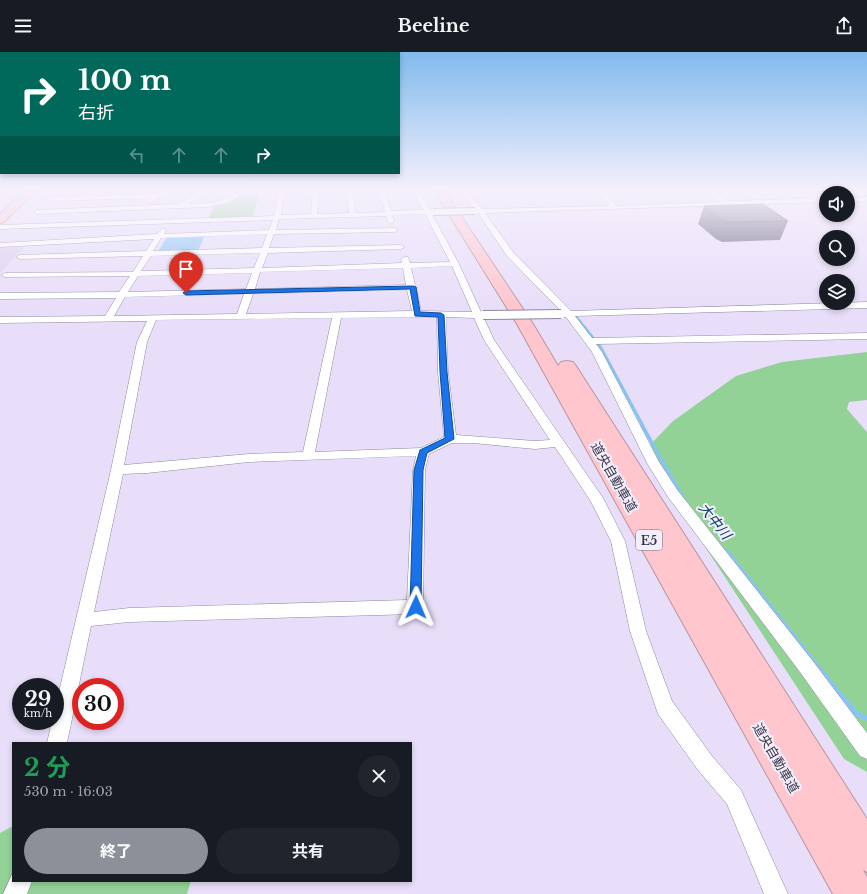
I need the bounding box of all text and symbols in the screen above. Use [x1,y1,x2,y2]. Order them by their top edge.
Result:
icon: menu [12,15,34,37]
text: Beeline [398,15,469,37]
icon: share [833,15,855,37]
text: 100 m [78,63,171,98]
icon: right [12,68,64,120]
text: 右折 [78,102,114,124]
icon: left [126,144,148,166]
icon: ahead [168,144,190,166]
icon: ahead [210,144,232,166]
icon: right [252,144,274,166]
map controls [819,186,855,310]
button: sound [819,186,855,222]
button: search [819,230,855,266]
pin [169,252,203,293]
icon: arrive [175,258,197,280]
button: layers [819,274,855,310]
street label: 道央自動車道 [587,439,641,515]
water label: 大中川 [695,499,736,545]
road number: E5 [636,530,662,550]
position arrow [395,586,437,628]
speed limit sign: 30 [72,678,124,730]
text: 29 [25,687,51,711]
text: km/h [24,707,52,720]
street label: 道央自動車道 [749,720,803,796]
text: 2 分 [24,753,70,782]
button: close [358,755,400,797]
text: 530 m · 16:03 [24,783,113,800]
button: 終了 [24,828,208,874]
button: 共有 [216,828,400,874]

